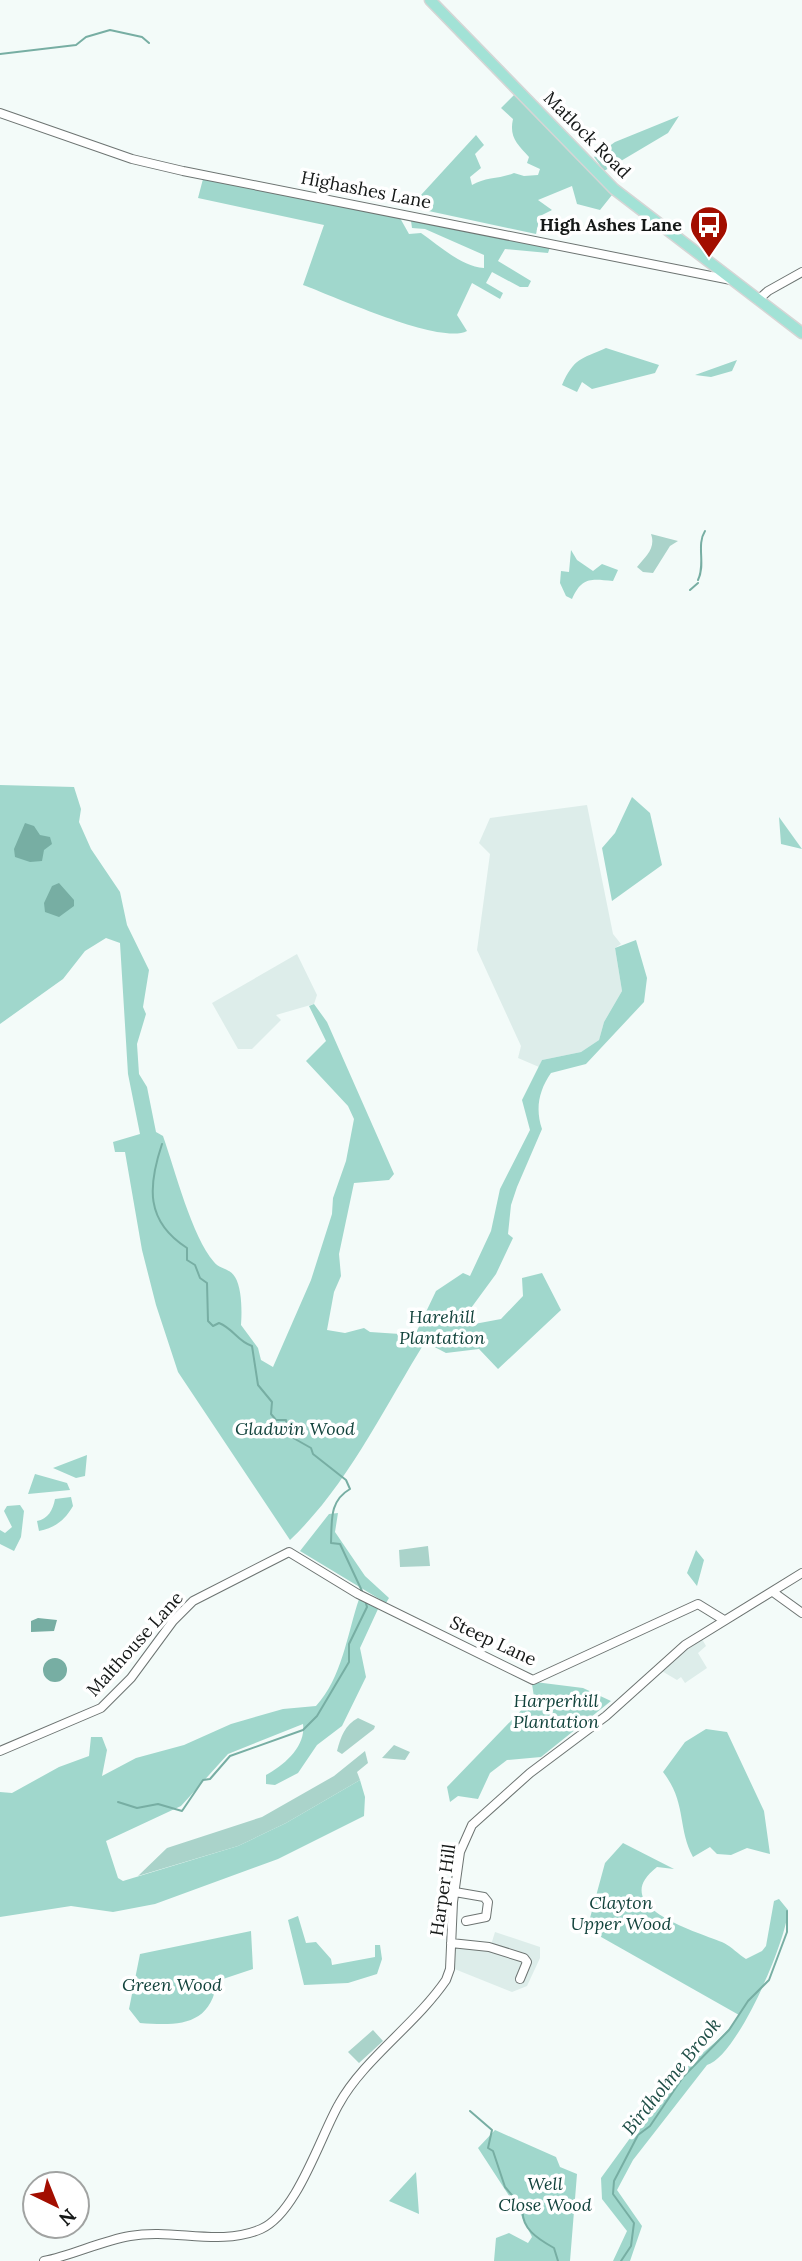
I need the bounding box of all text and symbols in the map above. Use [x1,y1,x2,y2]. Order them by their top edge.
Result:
street label: Matlock Road [539,86,636,183]
street label: Highashes Lane [299,166,433,213]
bus stop icon: High Ashes Lane [688,204,730,259]
place label: High Ashes Lane [540,213,682,236]
park label: Harehill Plantation [399,1305,485,1349]
park label: Gladwin Wood [235,1417,355,1440]
street label: Malthouse Lane [81,1586,188,1701]
street label: Steep Lane [446,1611,540,1671]
park label: Harperhill Plantation [513,1689,599,1733]
street label: Harper Hill [425,1842,460,1937]
park label: Clayton Upper Wood [571,1891,671,1935]
park label: Green Wood [122,1973,222,1996]
water label: Birdholme Brook [616,2013,726,2139]
north arrow [21,2170,91,2240]
park label: Well Close Wood [498,2172,592,2216]
text: N [54,2204,81,2231]

